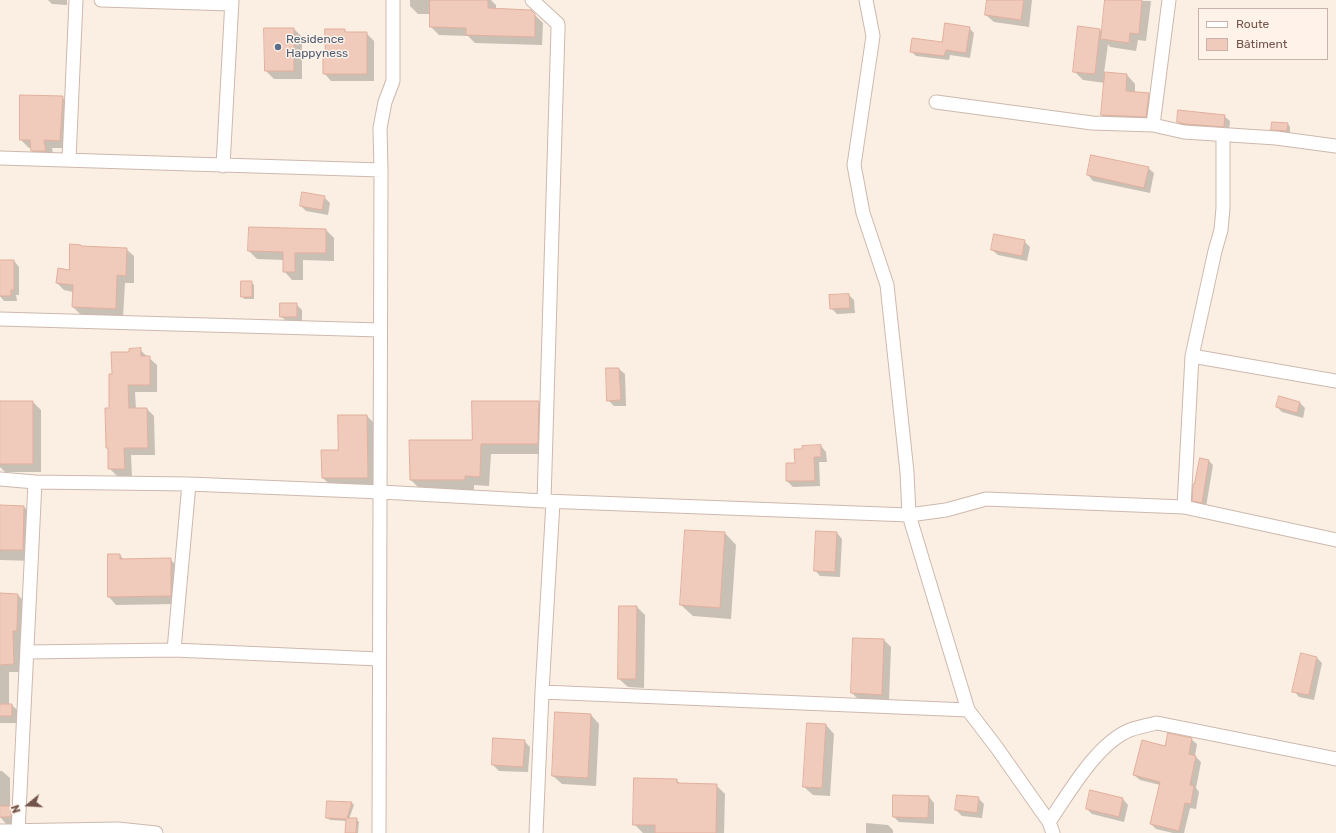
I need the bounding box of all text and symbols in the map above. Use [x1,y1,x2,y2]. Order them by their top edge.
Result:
legend [1198,8,1328,60]
text: Route [1236,17,1269,31]
place label: Residence Happyness [286,33,348,61]
text: Bâtiment [1236,37,1287,51]
marker: Residence Happyness [273,42,283,52]
north arrow [8,785,48,825]
text: N [9,803,24,815]

